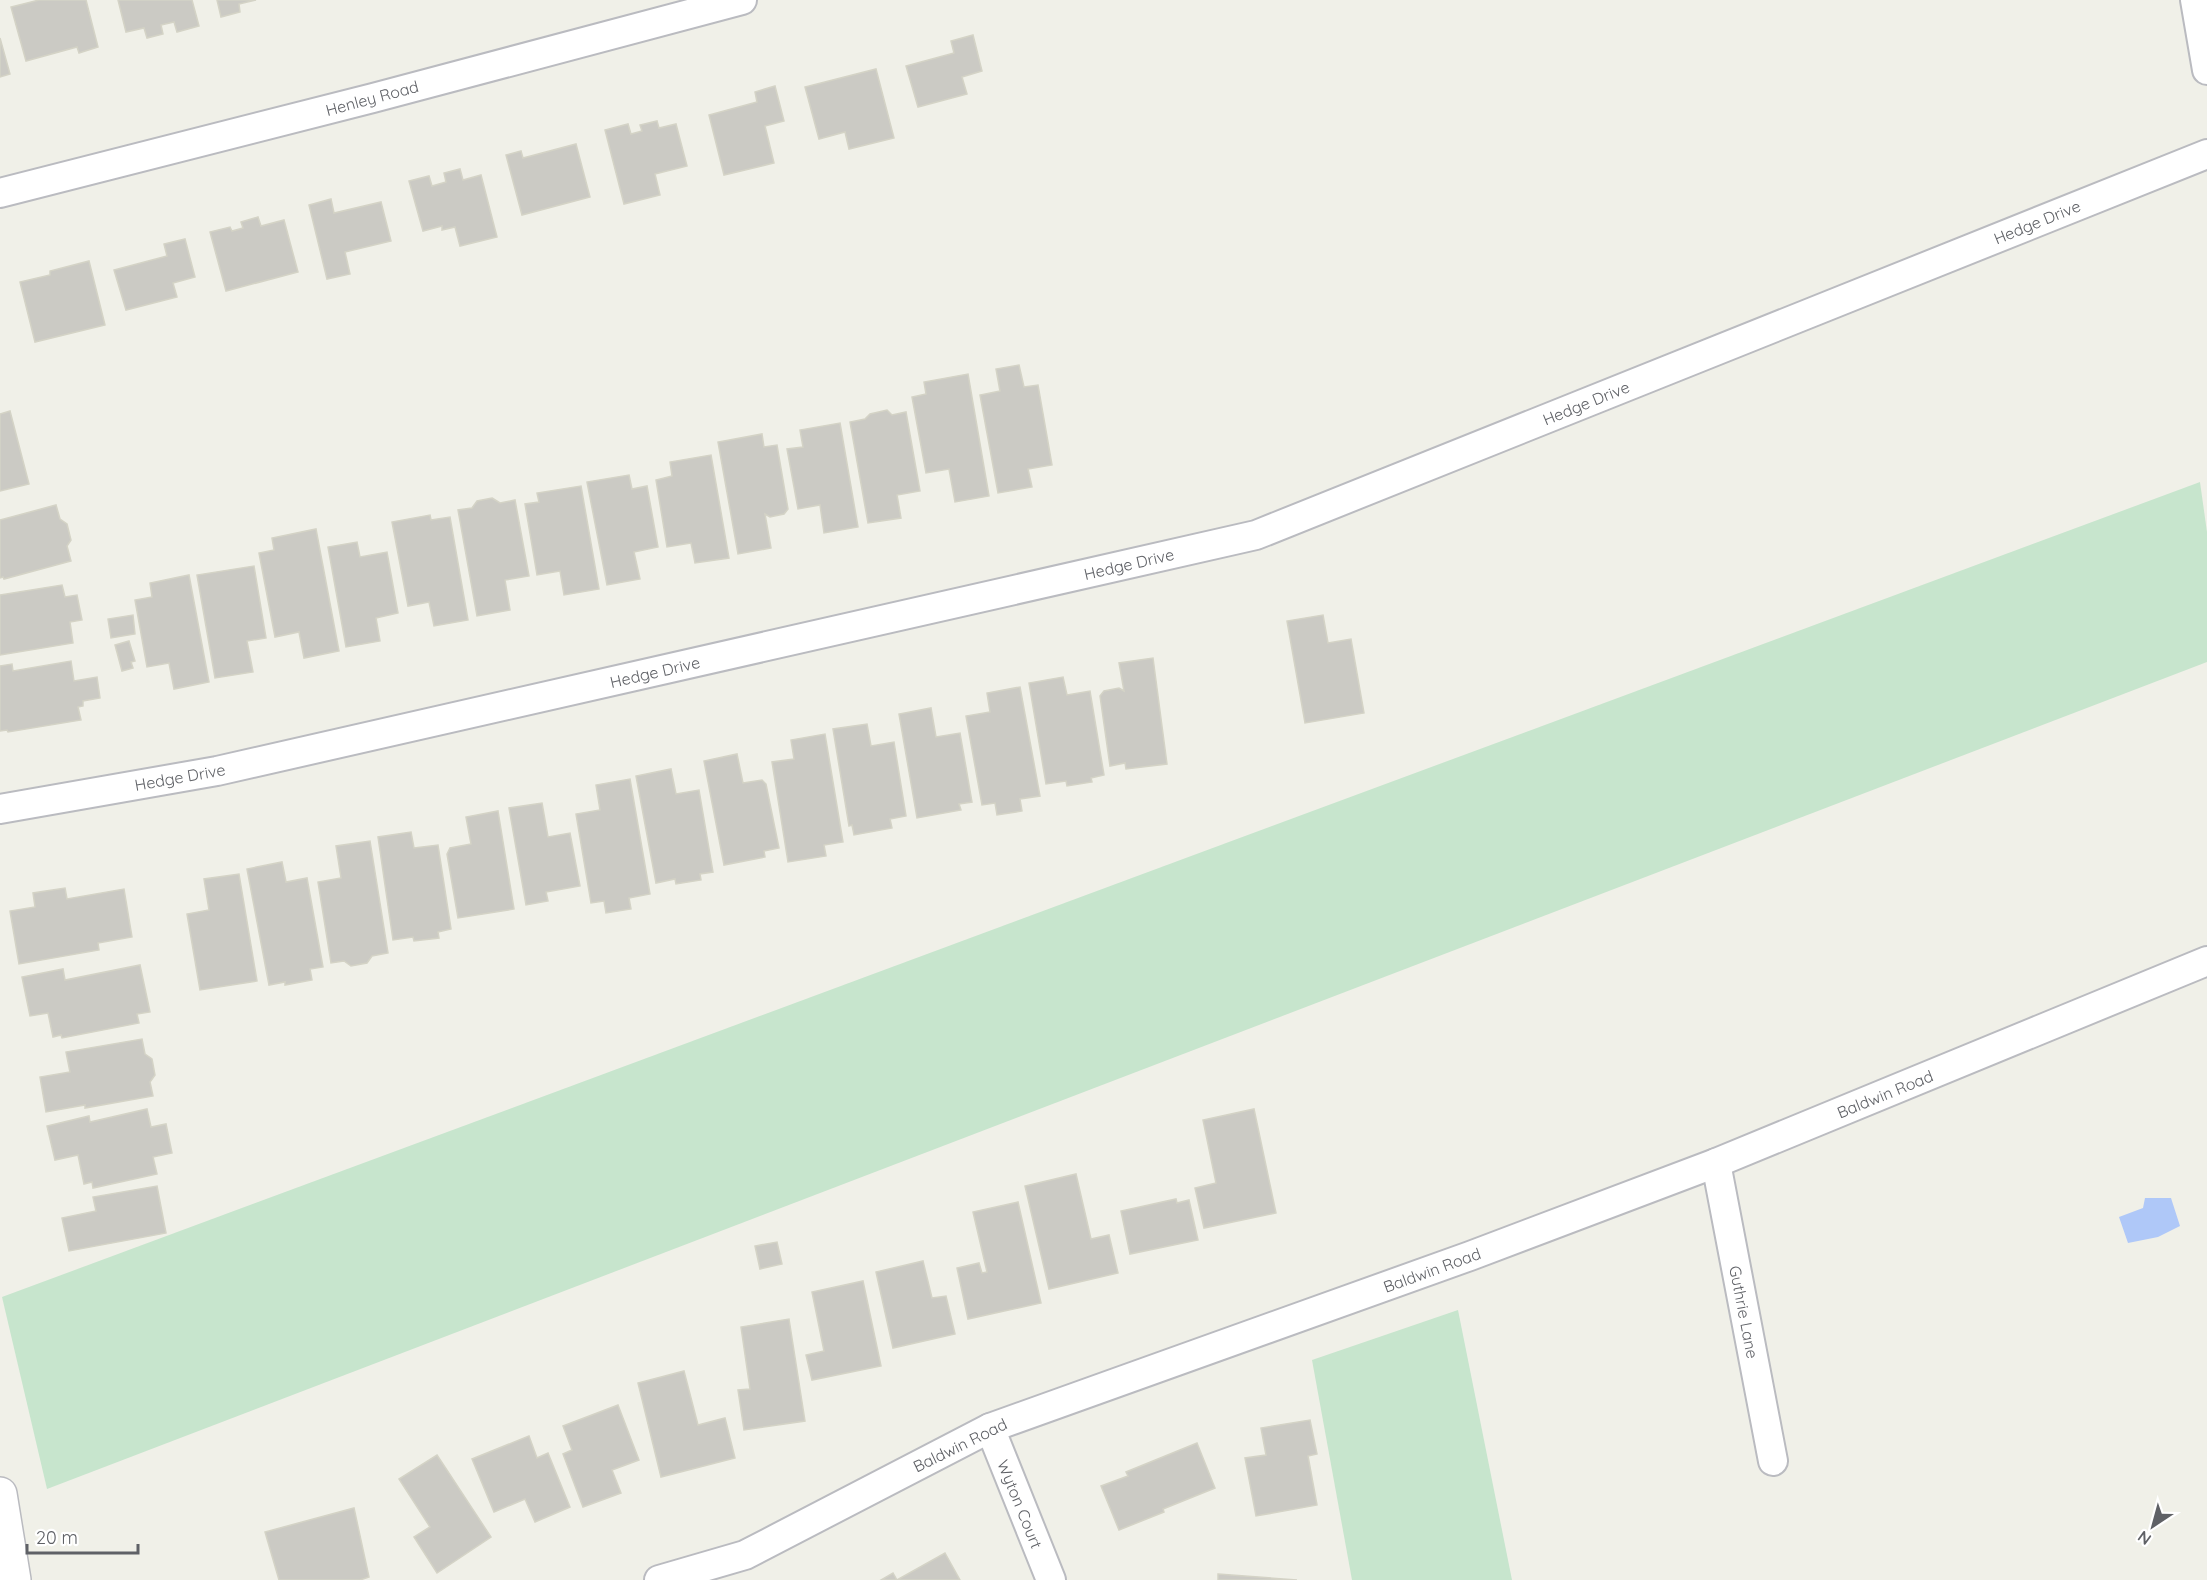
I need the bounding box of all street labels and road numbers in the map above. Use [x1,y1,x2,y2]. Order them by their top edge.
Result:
street label: Henley Road [323,76,421,120]
street label: Hedge Drive [1991,196,2083,248]
street label: Hedge Drive [1540,377,1632,429]
street label: Hedge Drive [1082,544,1176,584]
street label: Hedge Drive [608,652,702,692]
street label: Hedge Drive [133,759,227,795]
street label: Baldwin Road [1834,1066,1936,1122]
street label: Baldwin Road [1381,1243,1483,1297]
street label: Guthrie Lane [1725,1264,1763,1360]
street label: Baldwin Road [910,1414,1010,1476]
street label: Wyton Court [993,1457,1047,1551]

